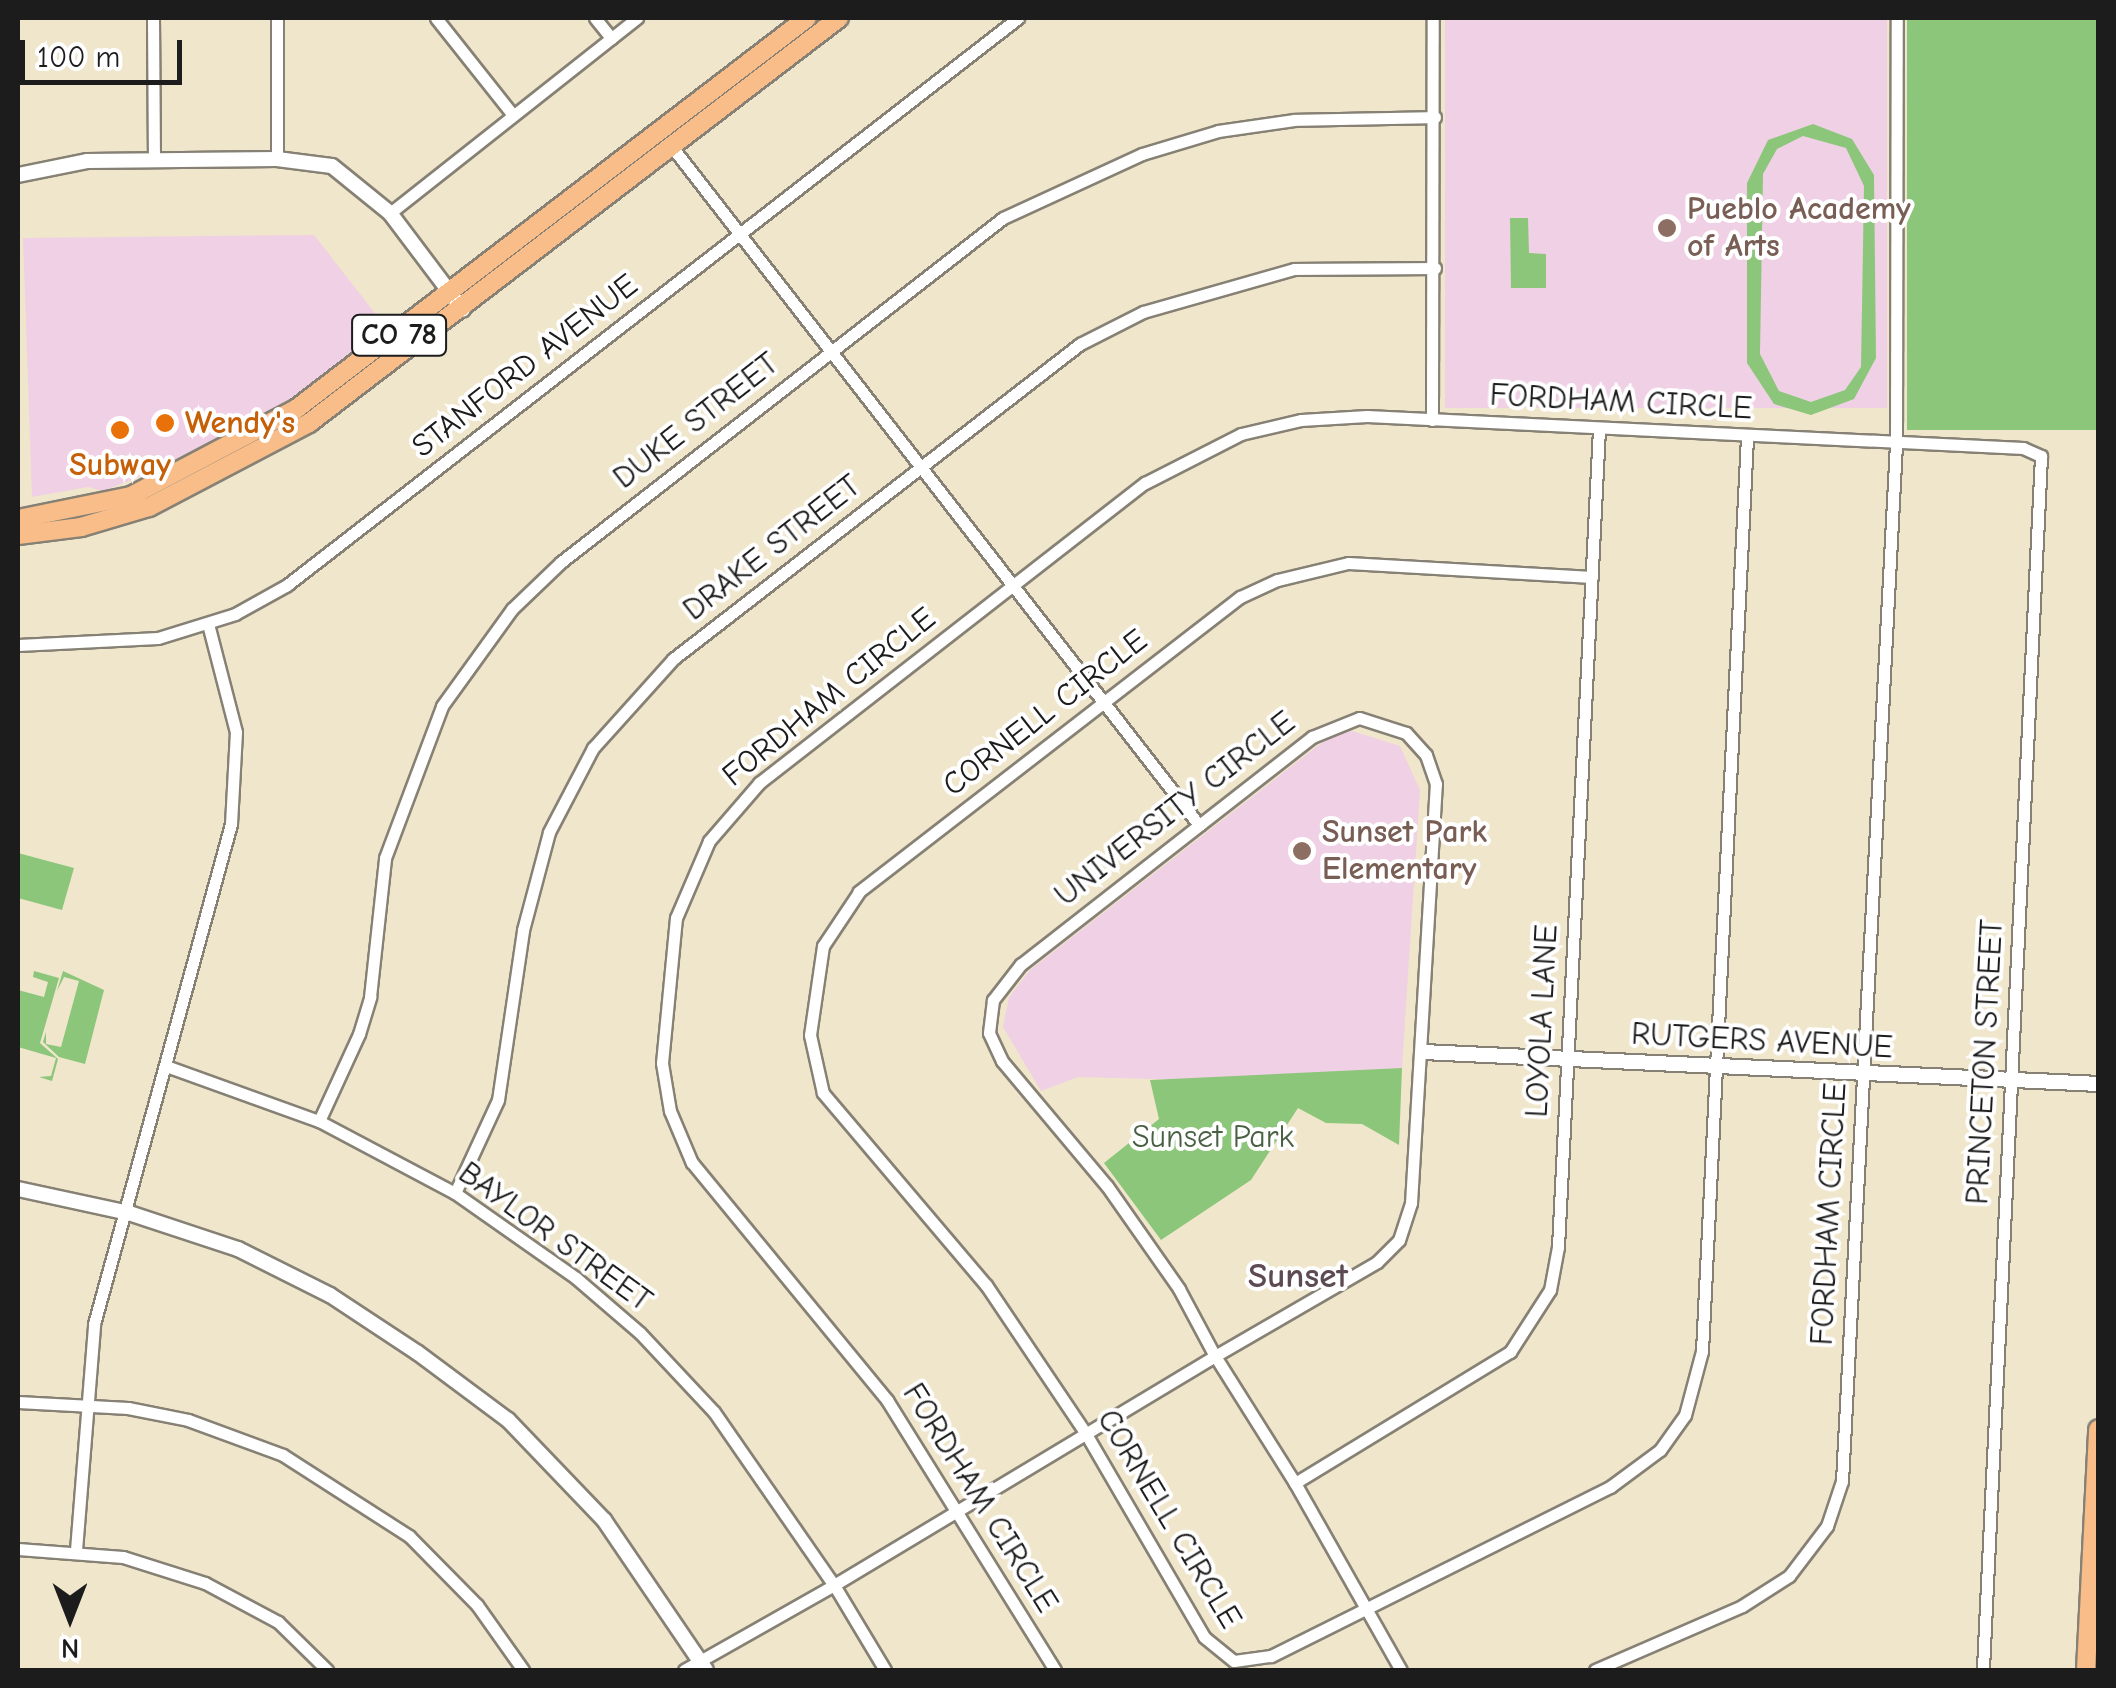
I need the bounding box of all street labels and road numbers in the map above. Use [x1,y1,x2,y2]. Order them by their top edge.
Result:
street label: STANFORD AVENUE [405,266,645,466]
road number: CO 78 [349,310,449,360]
street label: DUKE STREET [606,345,786,497]
street label: FORDHAM CIRCLE [1489,376,1753,428]
street label: DRAKE STREET [676,467,868,629]
street label: FORDHAM CIRCLE [715,599,943,795]
street label: CORNELL CIRCLE [935,621,1155,805]
street label: UNIVERSITY CIRCLE [1047,703,1303,915]
street label: PRINCETON STREET [1958,918,2012,1206]
street label: LOYOLA LANE [1518,924,1566,1118]
street label: RUTGERS AVENUE [1630,1015,1894,1067]
street label: FORDHAM CIRCLE [1803,1082,1855,1346]
street label: BAYLOR STREET [451,1154,659,1320]
street label: FORDHAM CIRCLE [894,1376,1066,1620]
street label: CORNELL CIRCLE [1089,1403,1249,1635]

